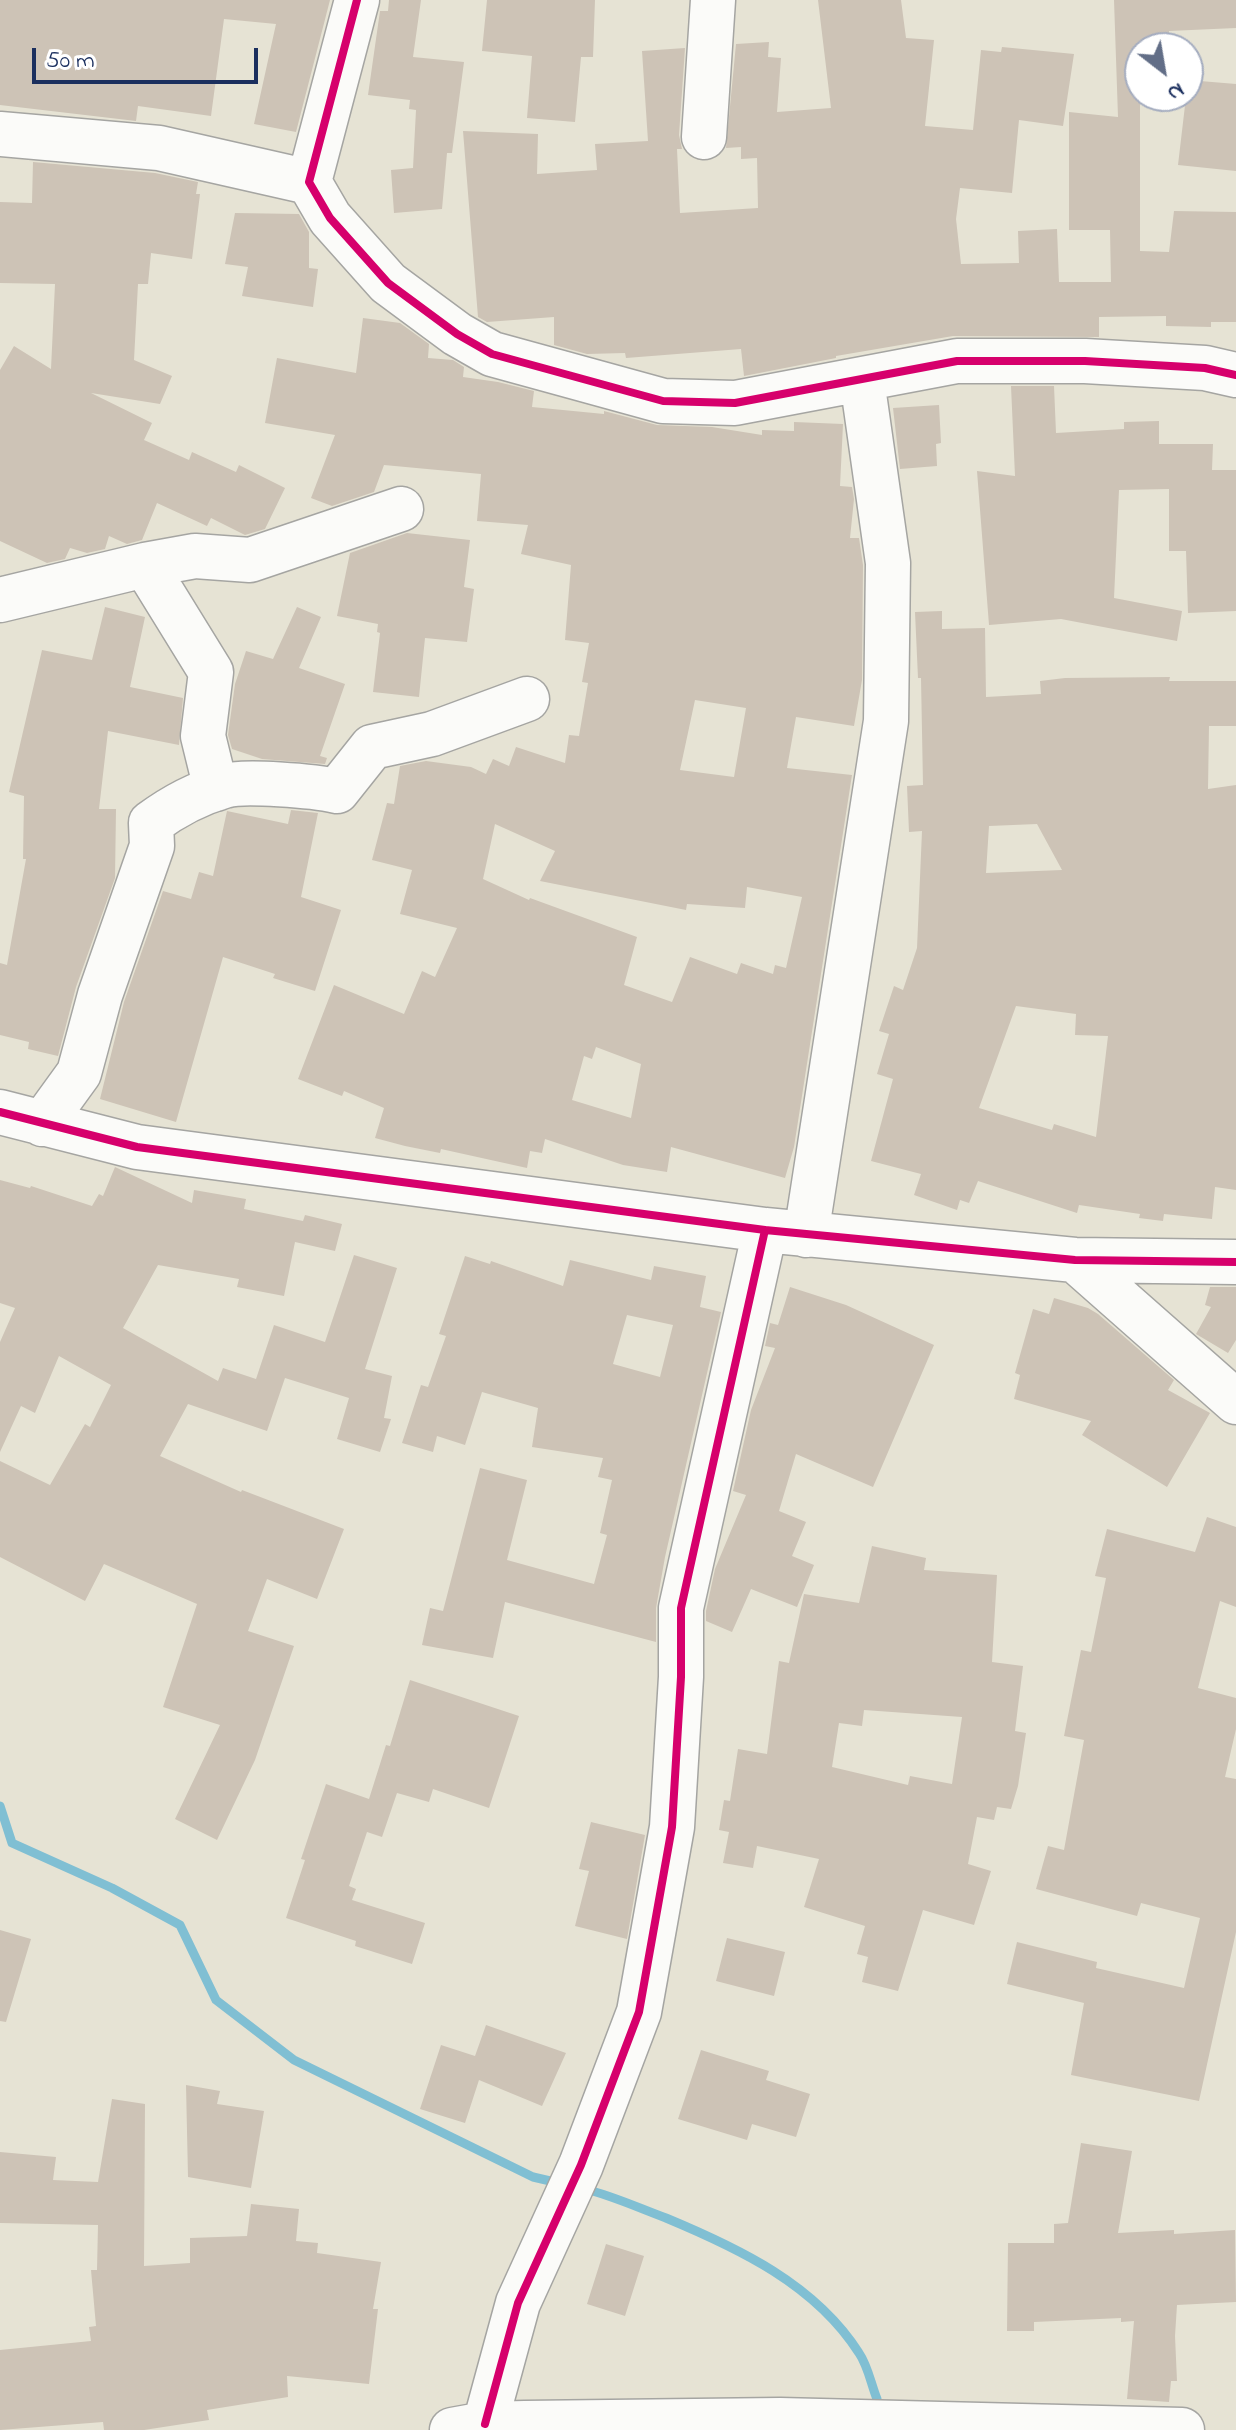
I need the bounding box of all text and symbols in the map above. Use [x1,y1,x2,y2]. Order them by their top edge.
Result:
scale bar [36,32,262,82]
north arrow [1124,32,1204,112]
text: 50 m [46,44,95,79]
text: N [1161,73,1190,108]

